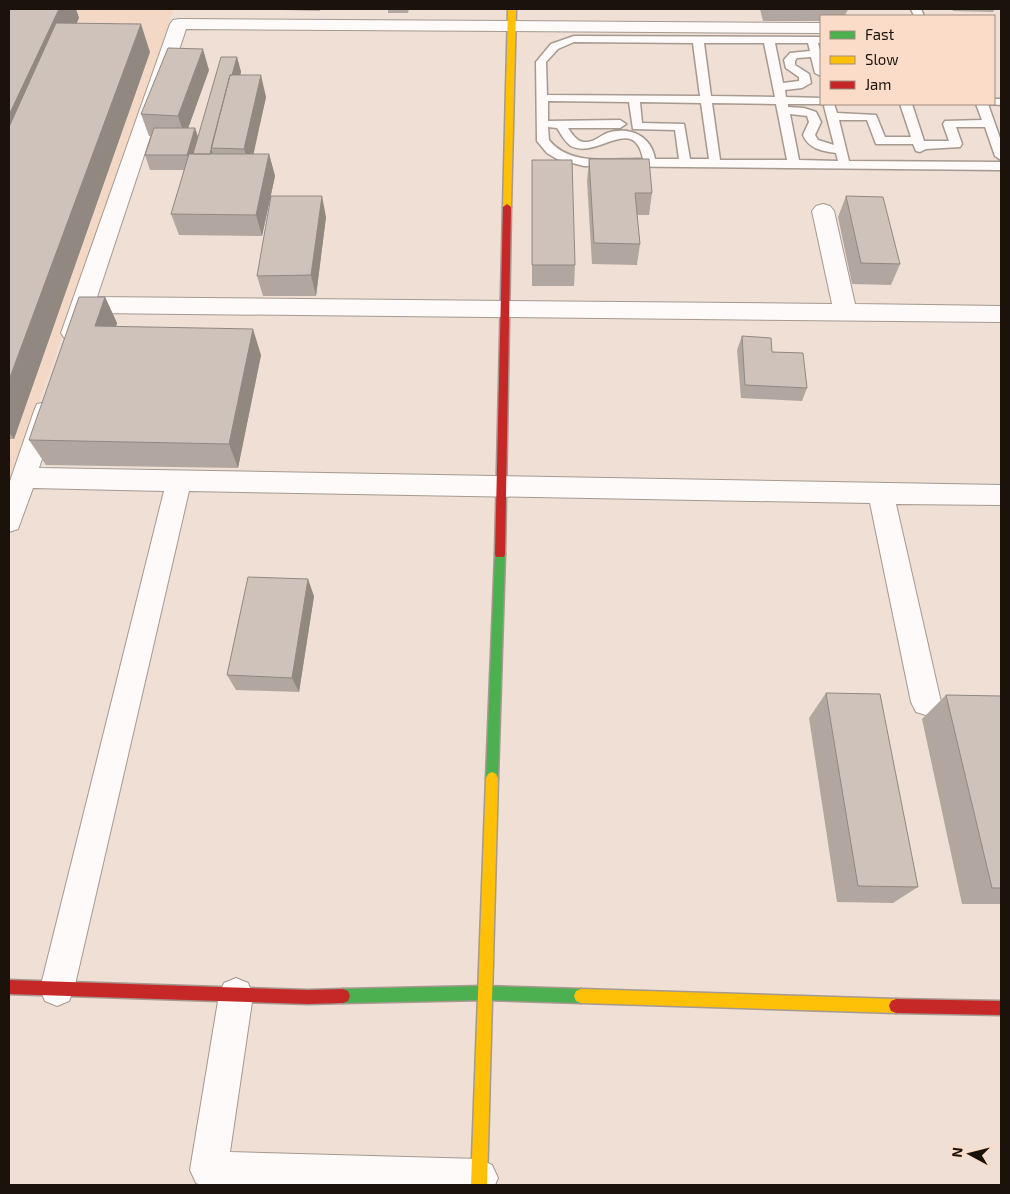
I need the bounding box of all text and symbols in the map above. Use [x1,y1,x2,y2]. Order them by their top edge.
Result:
legend [820,15,995,105]
text: Fast [865,25,895,43]
text: Slow [865,50,899,68]
text: Jam [865,75,891,93]
north arrow [945,1129,995,1179]
text: N [948,1146,966,1158]

